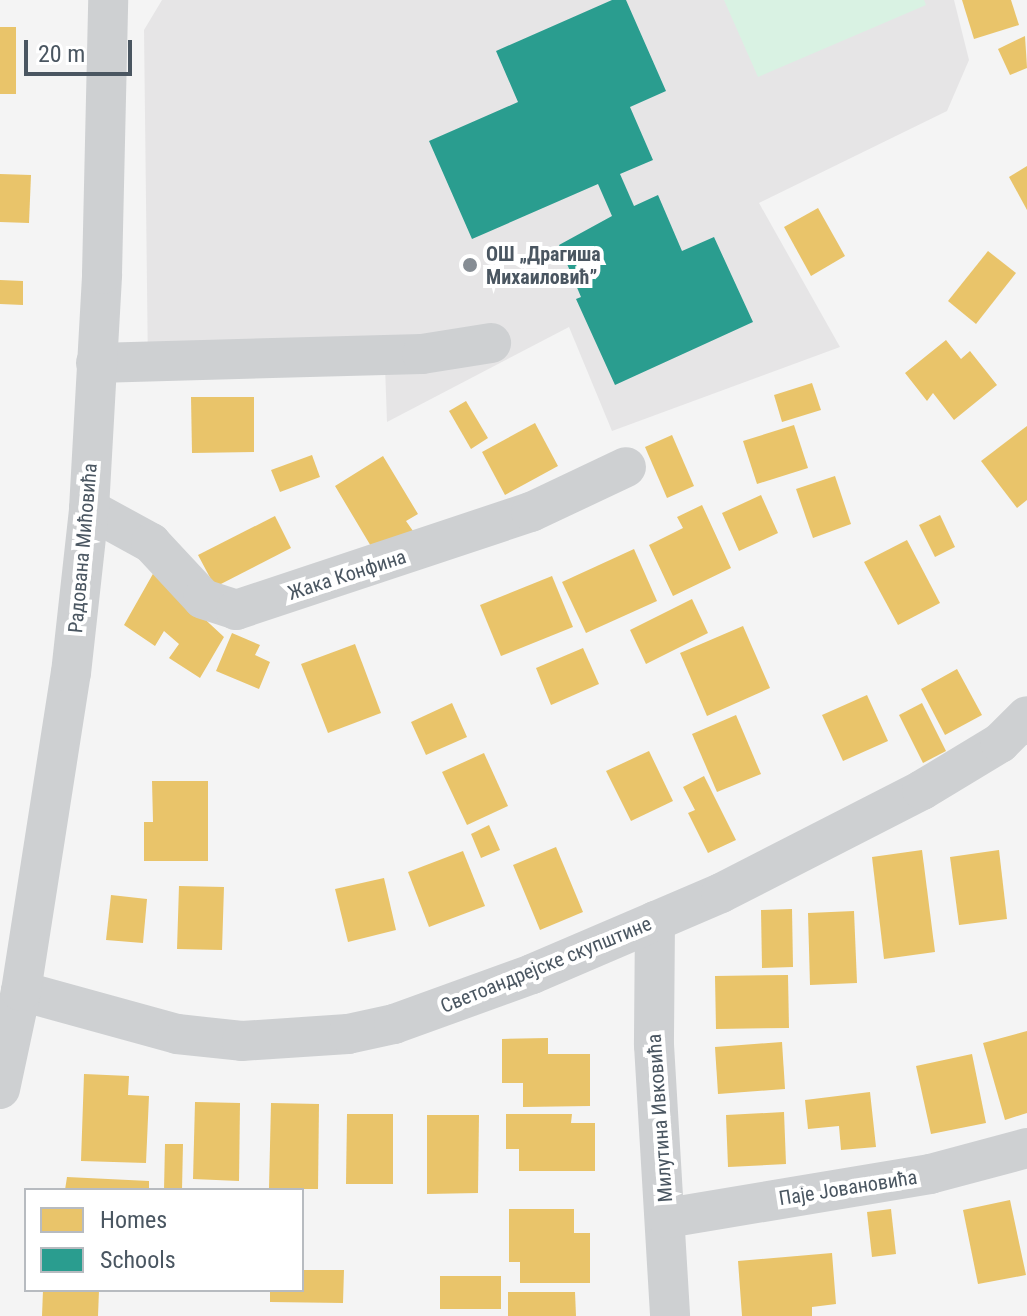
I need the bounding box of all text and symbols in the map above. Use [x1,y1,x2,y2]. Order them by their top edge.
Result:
scale bar [28,24,136,74]
text: 20 m [38,40,85,68]
place label: ОШ „Драгиша Михаиловић” [486,242,601,289]
marker: ОШ „Драгиша Михаиловић” [461,256,479,274]
street label: Радована Мићовића [64,462,102,634]
street label: Жака Конфина [285,545,409,605]
street label: Светоандрејске скупштине [437,912,655,1018]
street label: Милутина Ивковића [642,1033,678,1203]
street label: Паје Јовановића [777,1165,919,1211]
legend [24,1188,304,1292]
text: Homes [100,1206,167,1234]
text: Schools [100,1246,176,1274]

